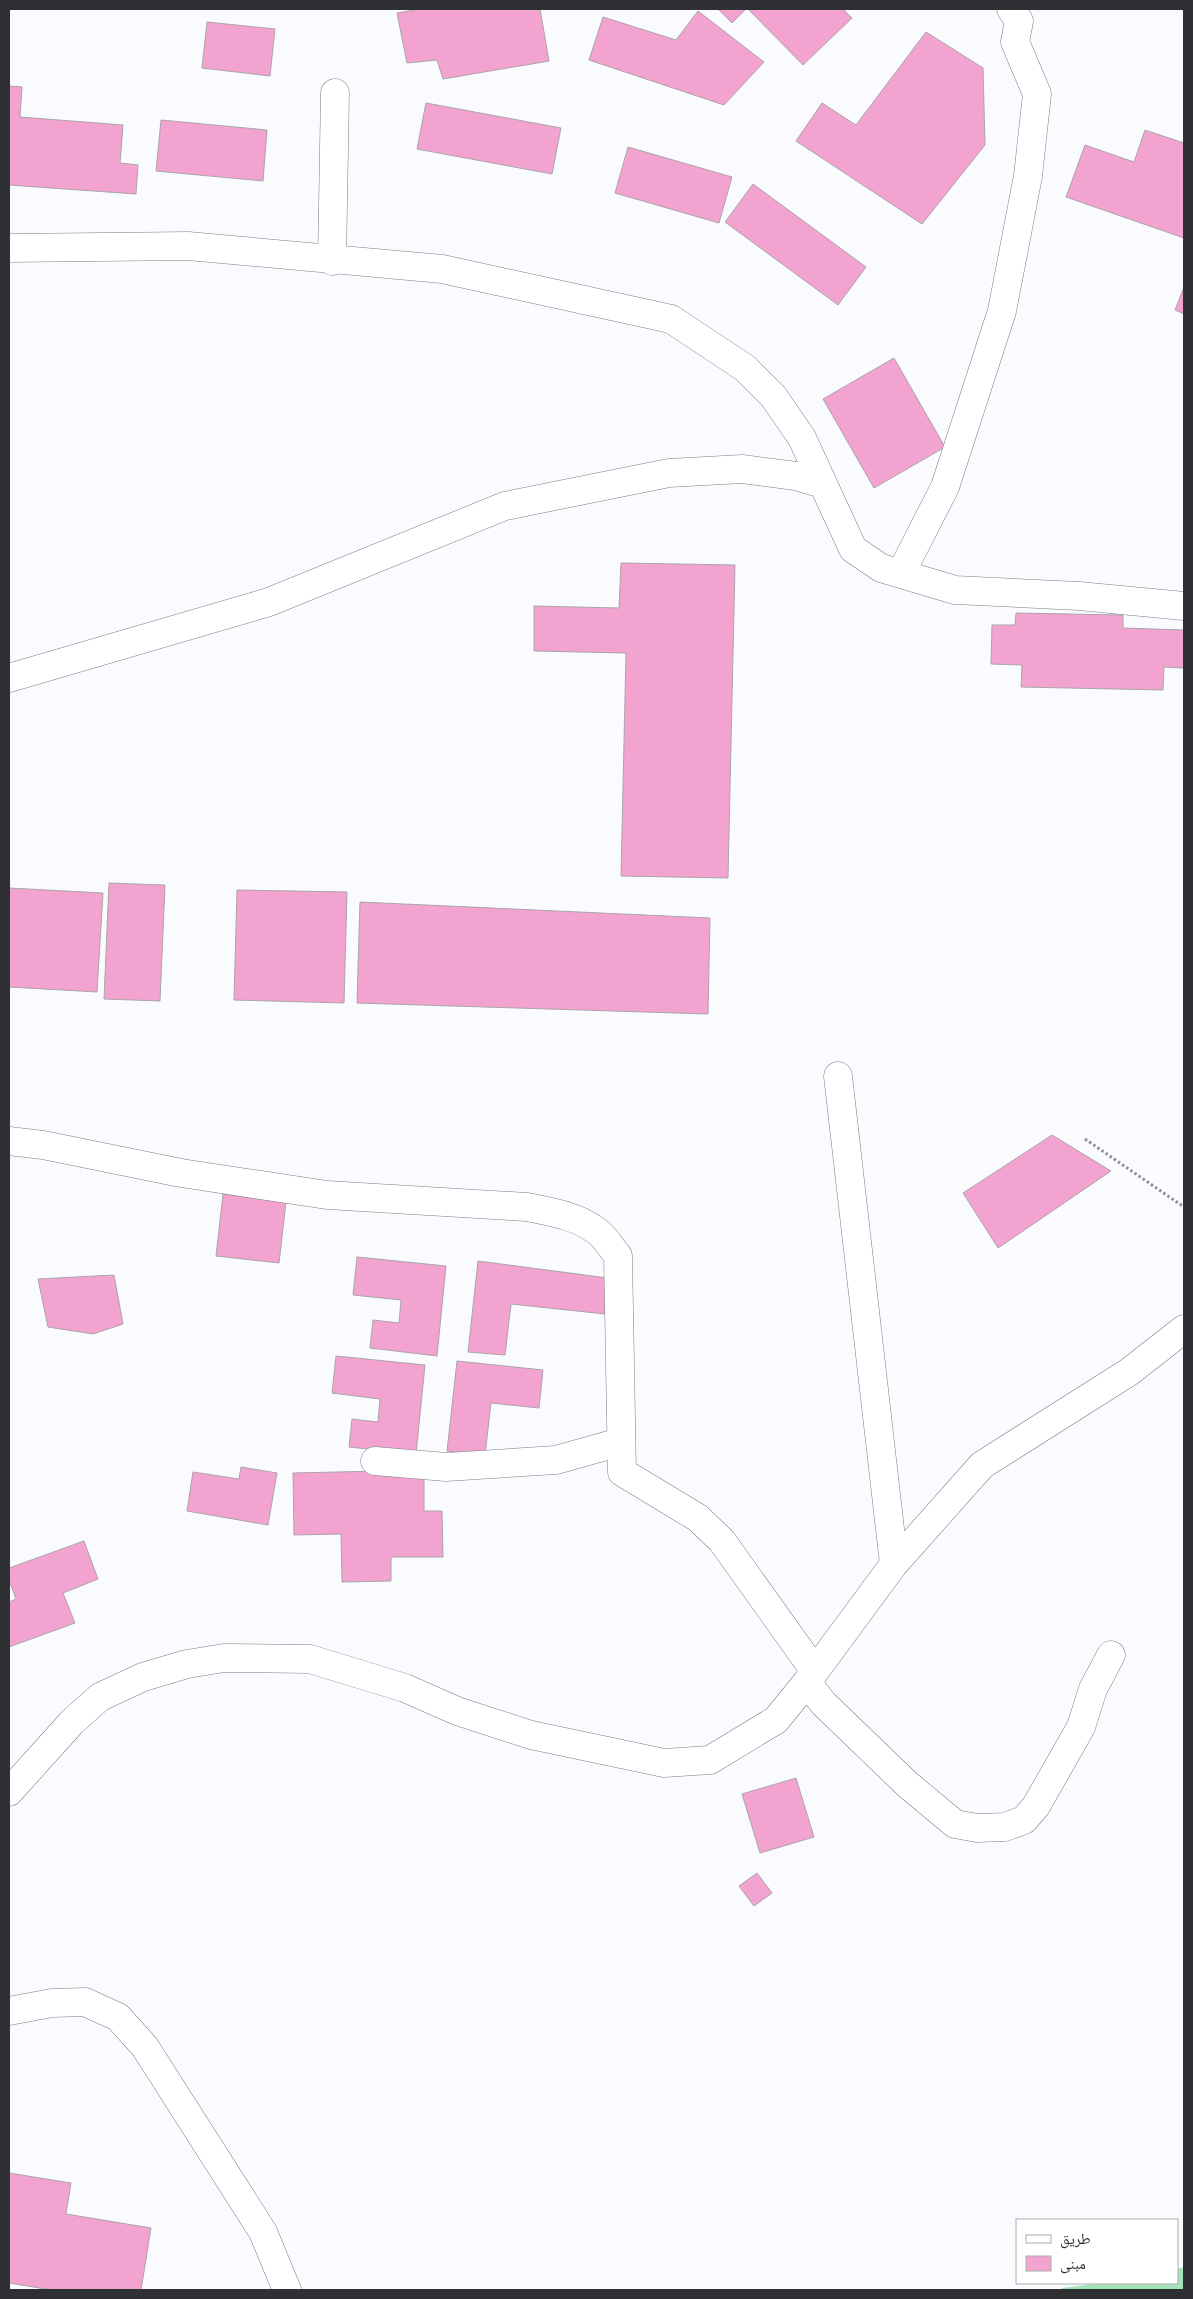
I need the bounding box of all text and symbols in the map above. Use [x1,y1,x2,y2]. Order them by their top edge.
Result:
legend [1016,2219,1178,2284]
text: طريق [1060,2229,1091,2249]
text: مبنى [1060,2254,1086,2274]

